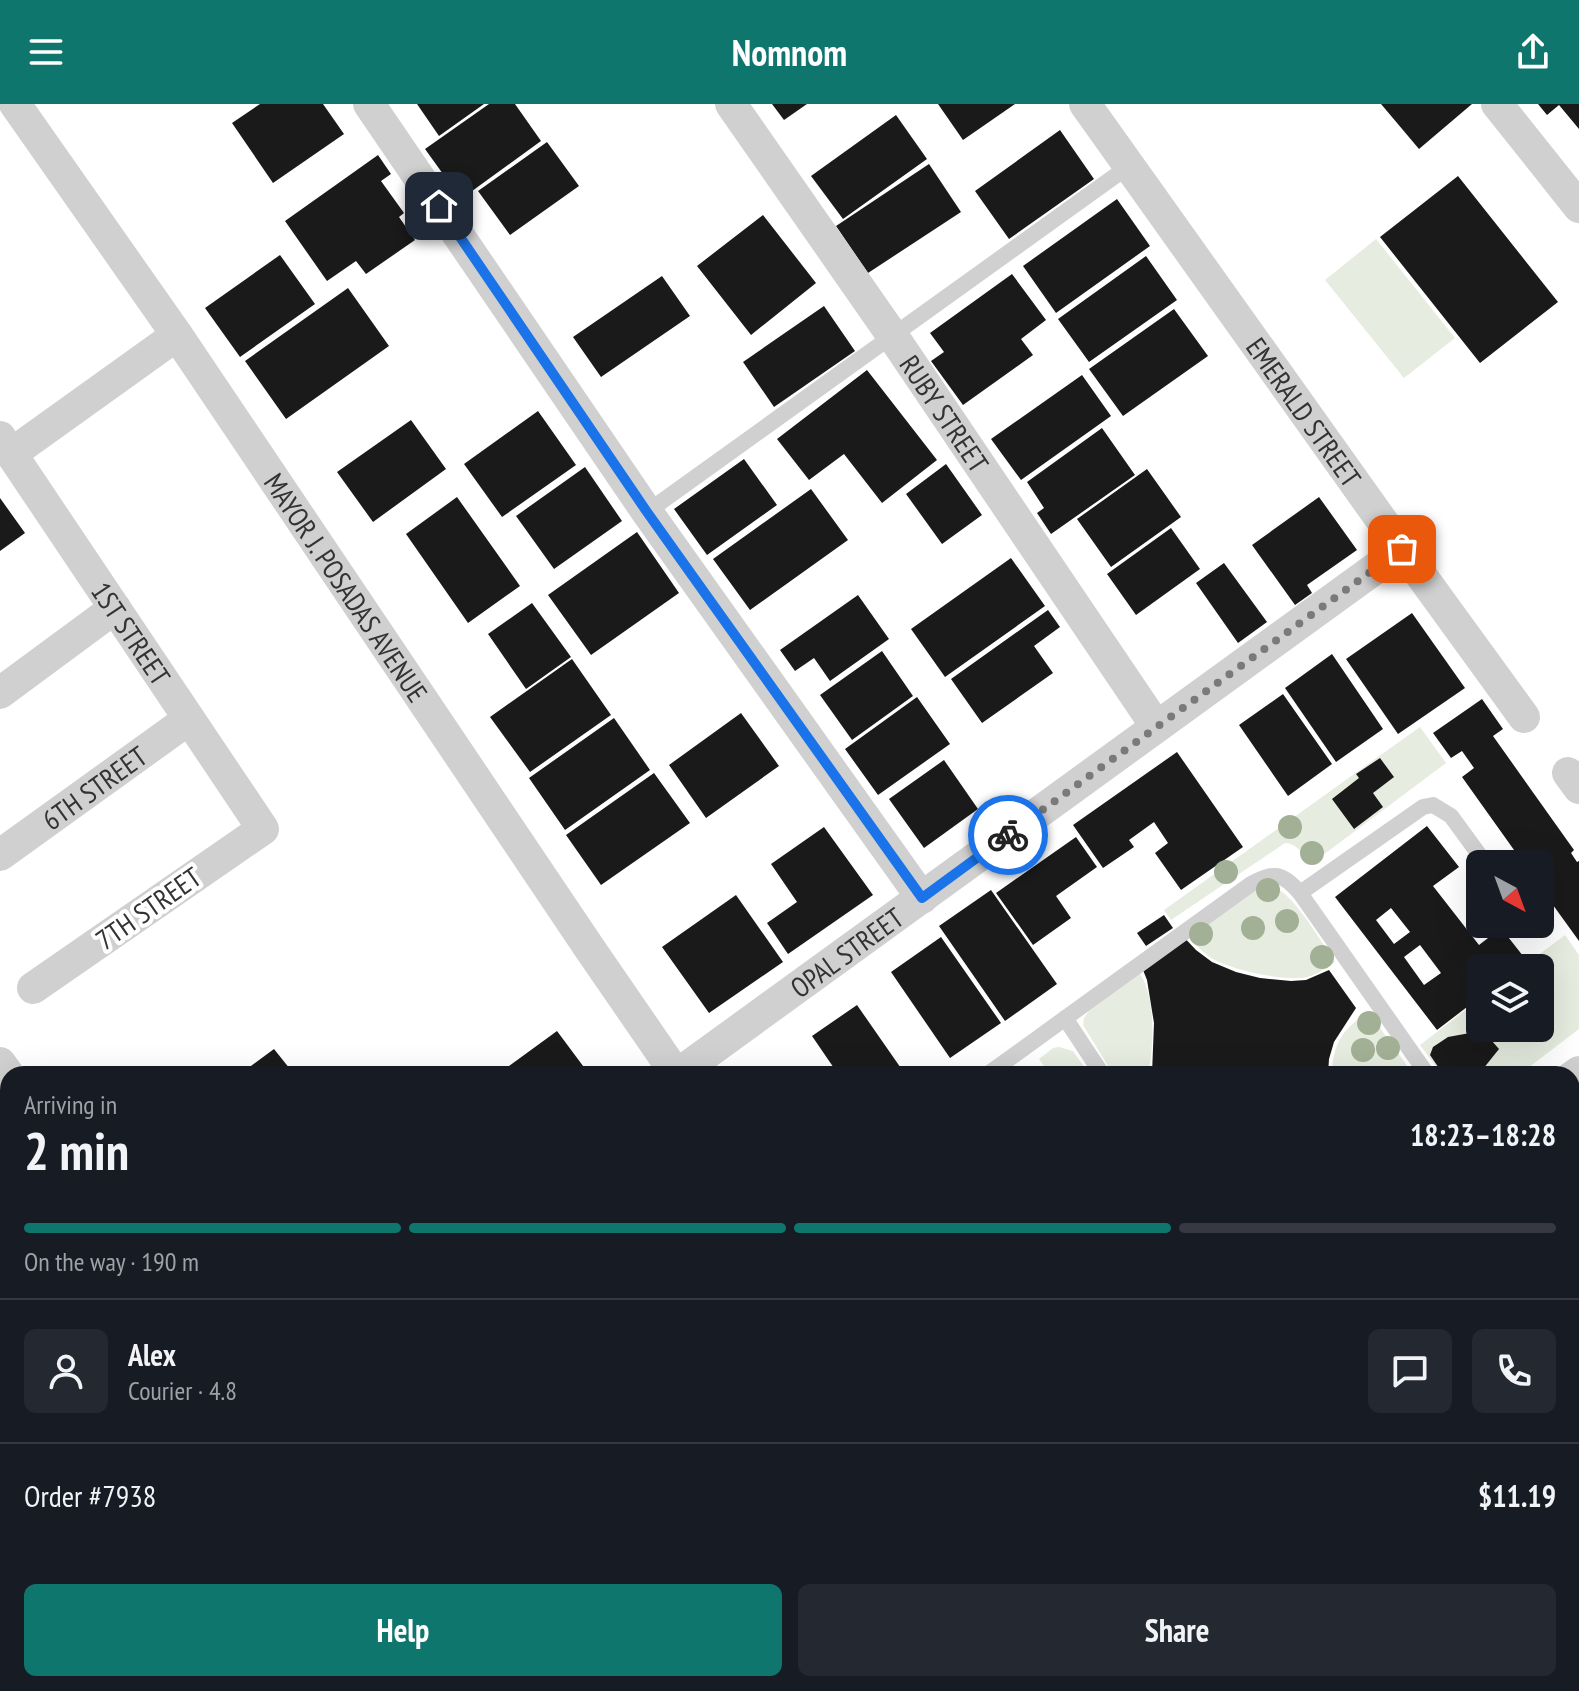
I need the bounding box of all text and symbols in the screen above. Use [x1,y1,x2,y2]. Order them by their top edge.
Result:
text: Nomnom [732,29,847,76]
icon: menu [24,30,68,74]
icon: share [1511,30,1555,74]
pin [405,172,473,240]
icon: home [417,184,461,228]
street label: EMERALD STREET [1239,330,1370,494]
street label: RUBY STREET [892,347,998,479]
street label: MAYOR J. POSADAS AVENUE [256,466,437,709]
pin [1368,515,1436,583]
icon: bag [1380,527,1424,571]
street label: 1ST STREET [84,574,180,692]
street label: 6TH STREET [34,737,154,837]
courier [968,795,1048,875]
icon: bike [986,813,1030,857]
north arrow [1466,850,1554,938]
map controls [1466,850,1554,1042]
street label: 7TH STREET [88,858,208,958]
street label: OPAL STREET [783,898,911,1005]
button: layers [1466,954,1554,1042]
text: Arriving in [24,1088,117,1121]
text: 18:23–18:28 [1410,1115,1556,1154]
text: 2 min [24,1117,129,1184]
text: On the way · 190 m [24,1245,199,1278]
button: person [24,1329,108,1413]
button: chat [1368,1329,1452,1413]
button: phone [1472,1329,1556,1413]
text: Alex [128,1335,176,1374]
text: Courier · 4.8 [128,1374,237,1407]
text: Order #7938 [24,1476,156,1515]
text: $11.19 [1478,1476,1556,1515]
button: Help [24,1584,782,1676]
button: Share [798,1584,1556,1676]

